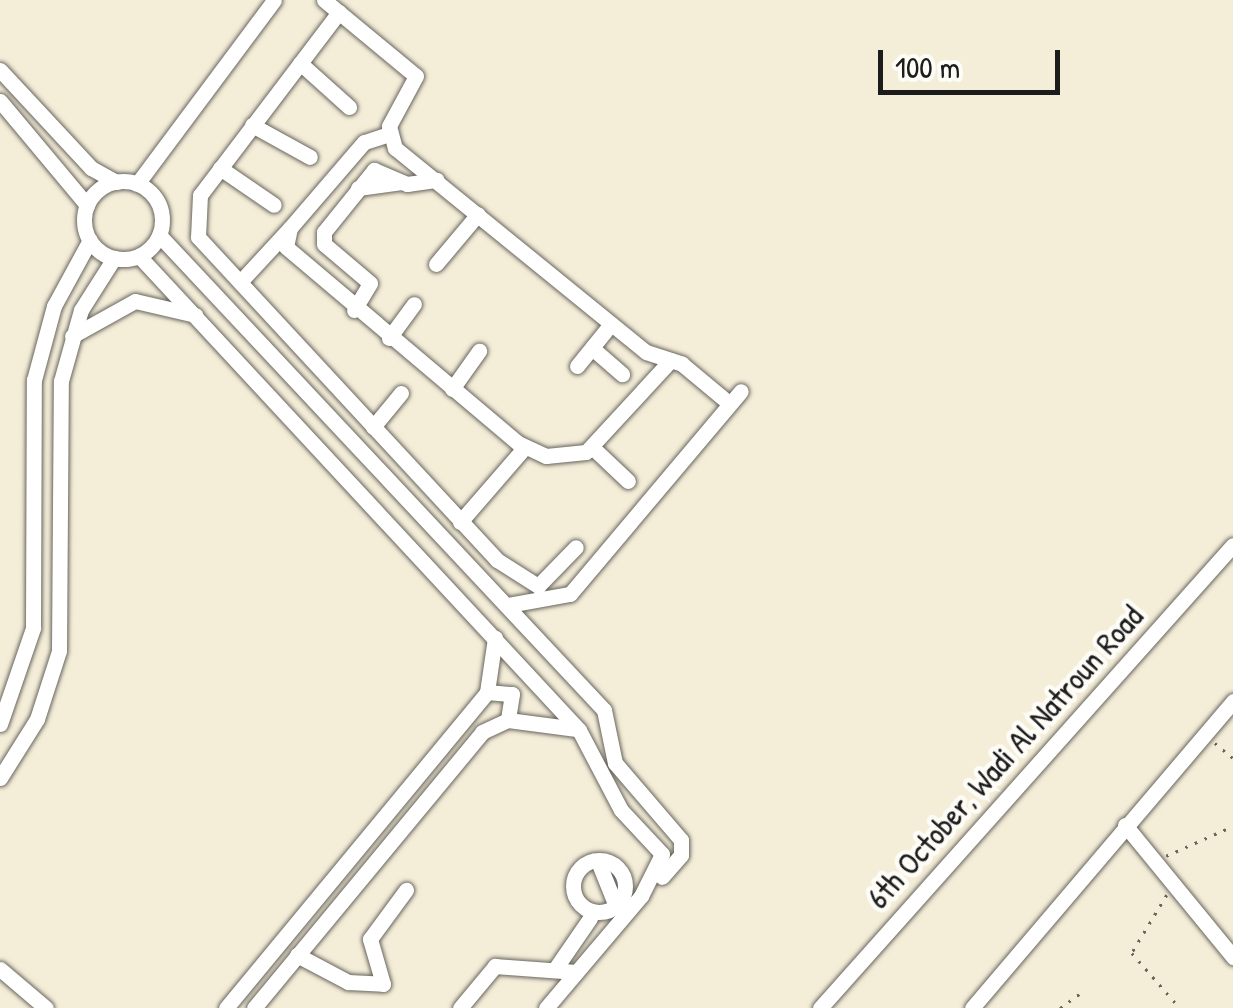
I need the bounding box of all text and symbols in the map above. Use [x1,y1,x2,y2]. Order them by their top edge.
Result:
scale bar [883,30,1066,92]
text: 100 m [895,47,960,87]
street label: 6th October, Wadi Al Natroun Road [859,598,1151,916]

